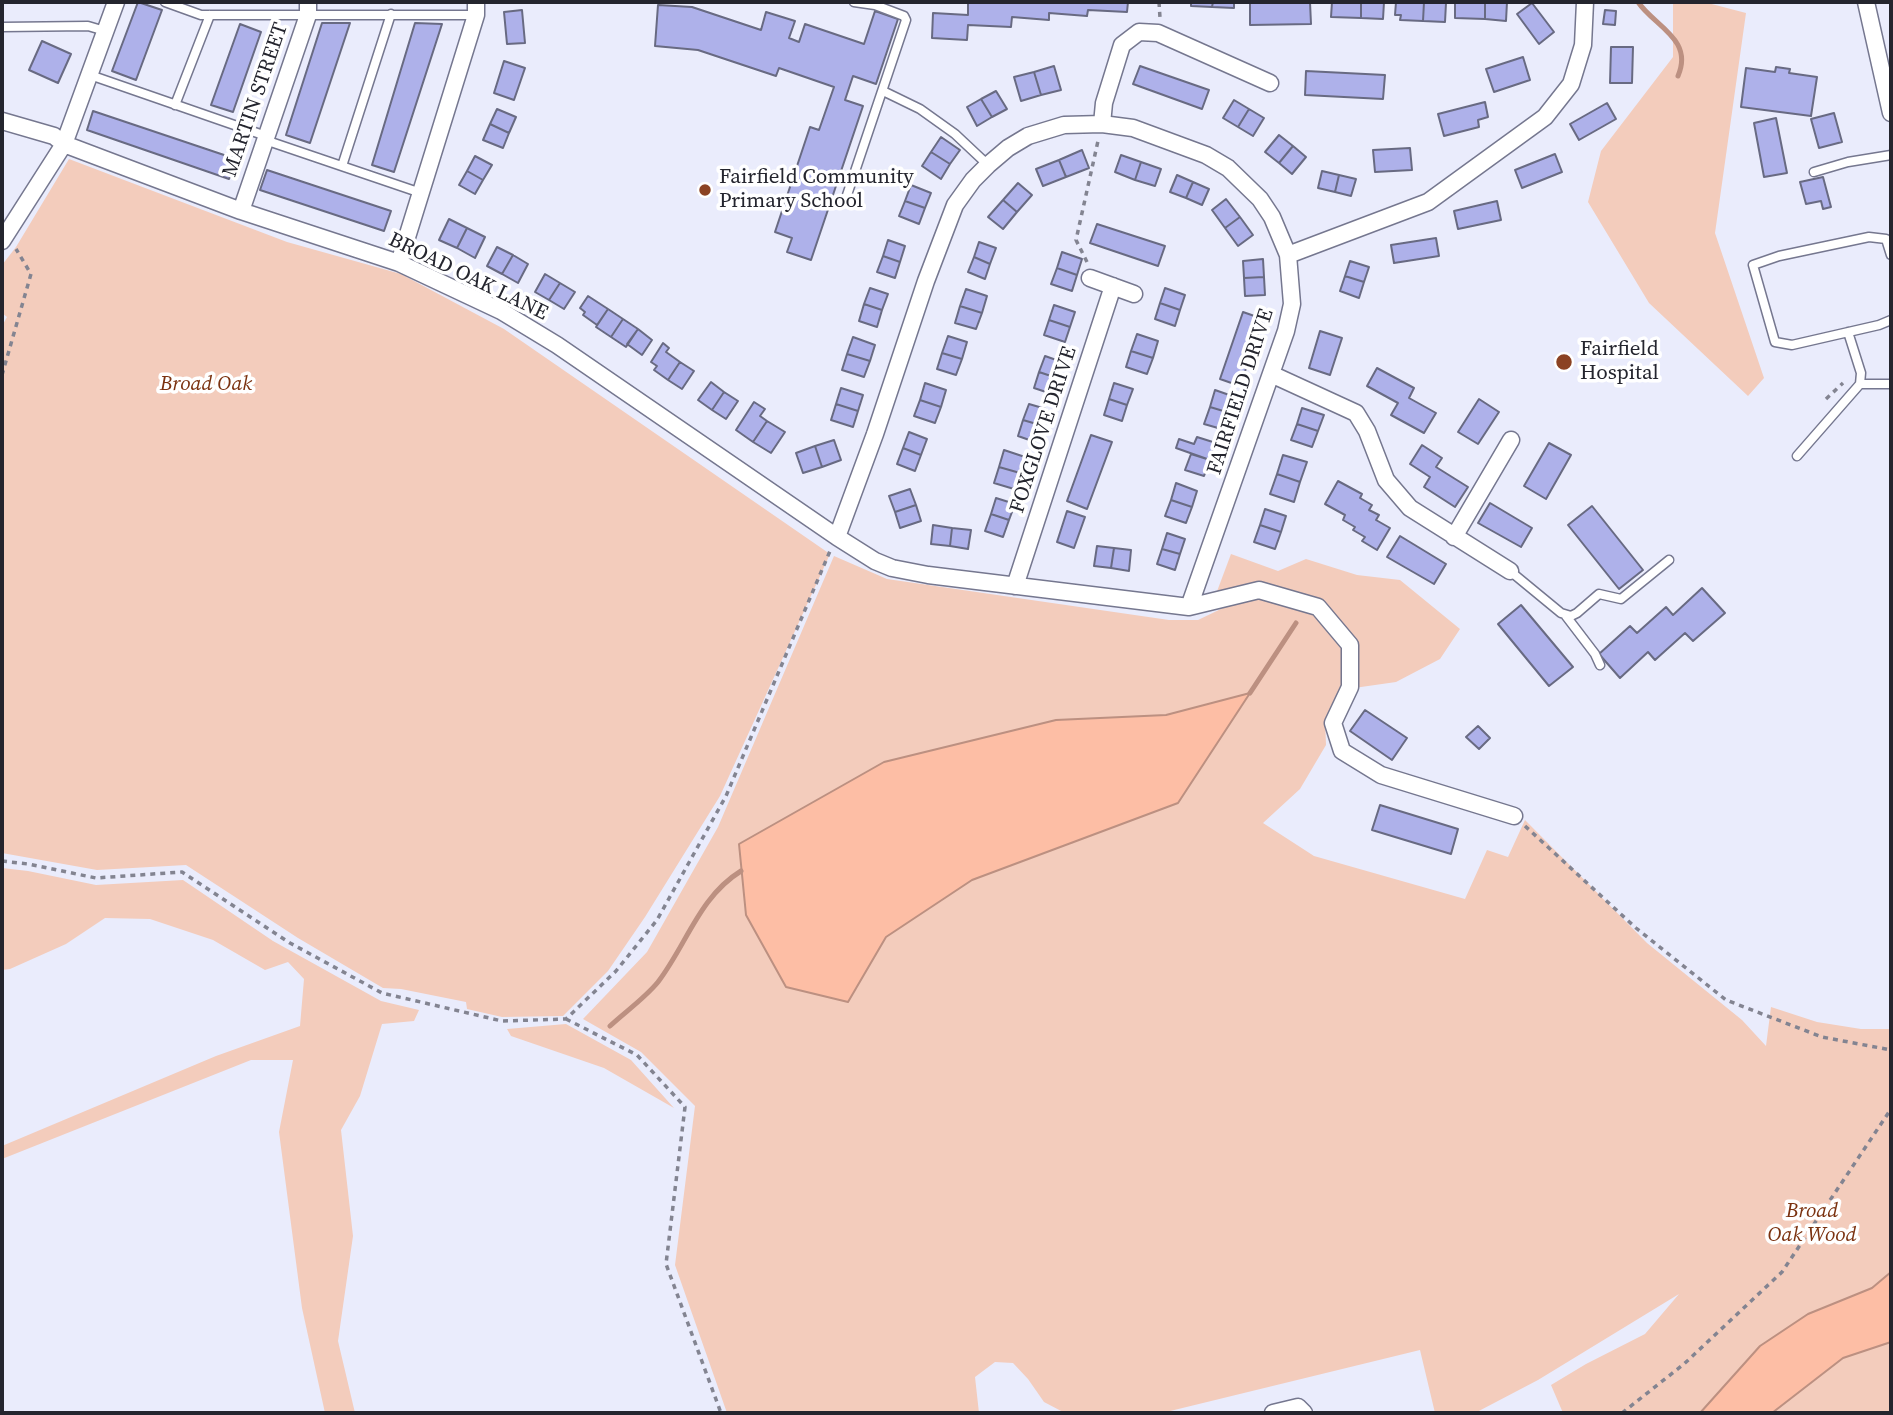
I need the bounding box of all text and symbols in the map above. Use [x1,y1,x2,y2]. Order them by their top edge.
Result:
street label: MARTIN STREET [218,20,294,180]
place label: Fairfield Community Primary School [719,165,914,215]
marker: Fairfield Community Primary School [697,182,713,198]
street label: BROAD OAK LANE [384,227,552,327]
street label: FAIRFIELD DRIVE [1202,306,1280,478]
place label: Fairfield Hospital [1580,337,1659,387]
street label: FOXGLOVE DRIVE [1005,344,1083,516]
marker: Fairfield Hospital [1554,352,1574,372]
park label: Broad Oak [160,372,252,398]
park label: Broad Oak Wood [1767,1199,1857,1249]

